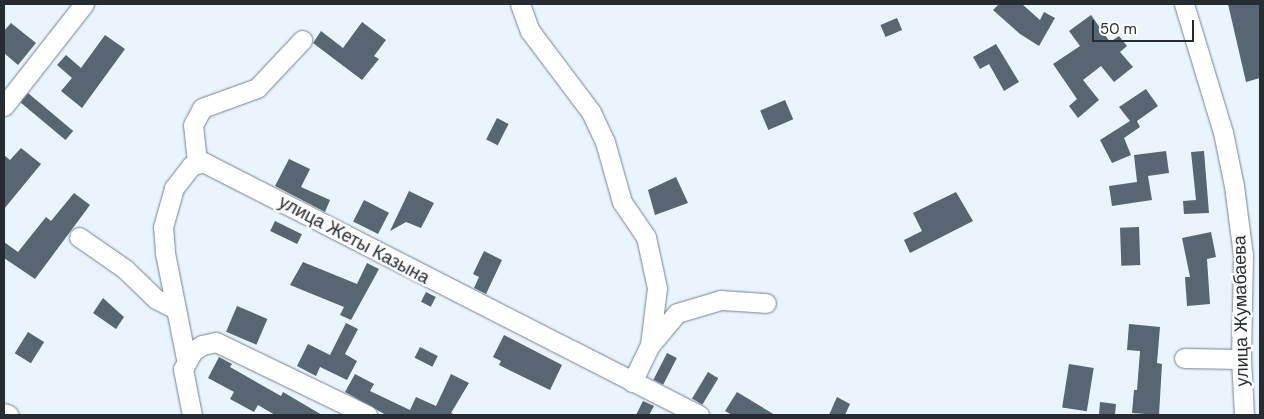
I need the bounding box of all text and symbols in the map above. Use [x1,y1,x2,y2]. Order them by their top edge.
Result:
scale bar [1094,10,1196,42]
text: 50 m [1100,19,1137,39]
street label: улица Жеты Казына [275,191,433,289]
street label: улица Жумабаева [1229,235,1253,387]

